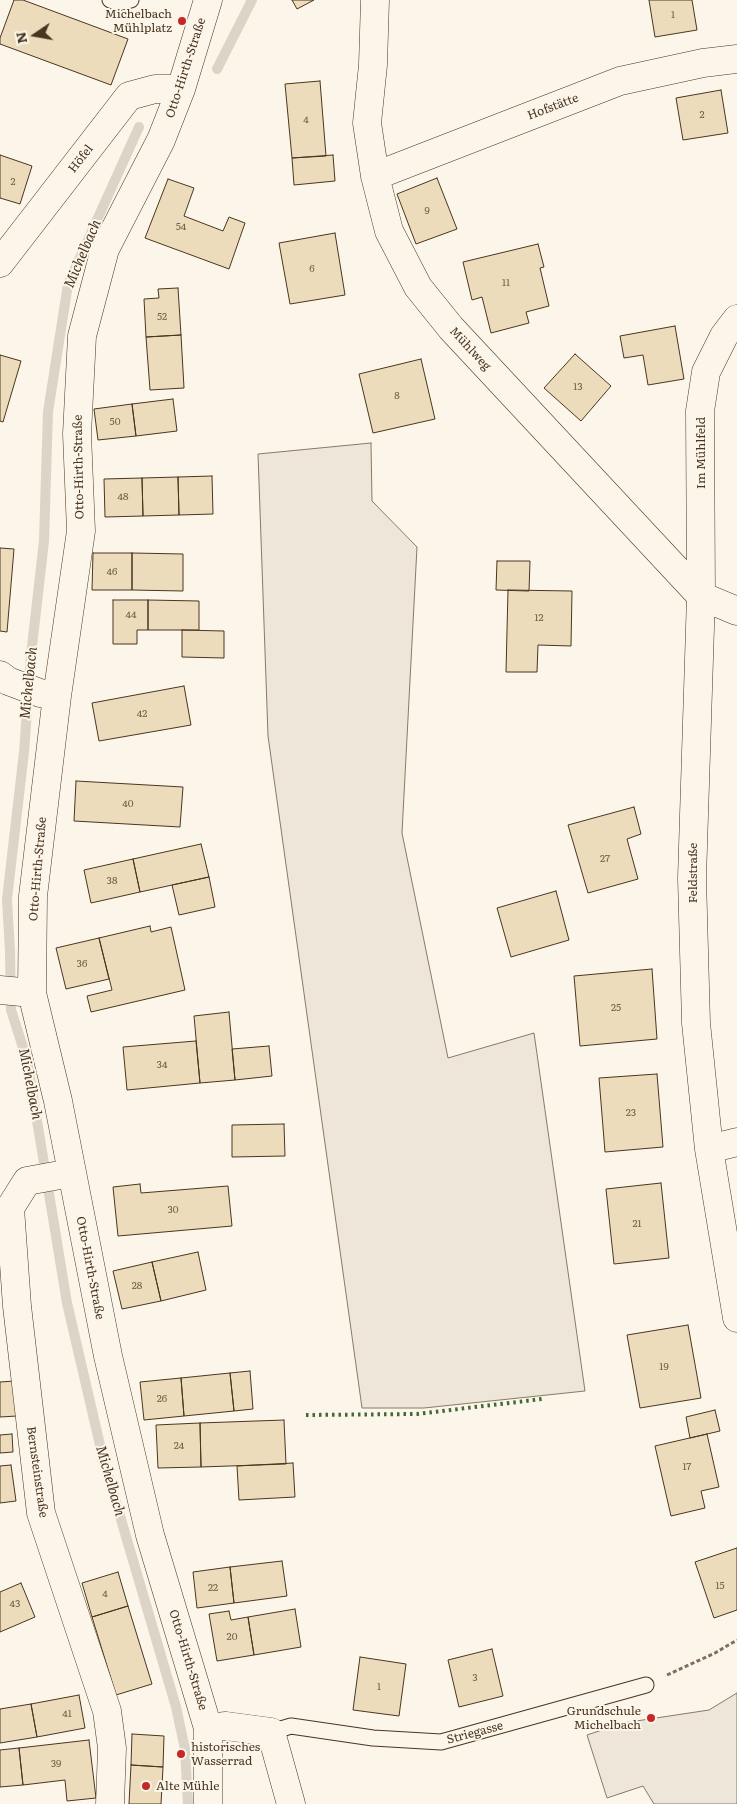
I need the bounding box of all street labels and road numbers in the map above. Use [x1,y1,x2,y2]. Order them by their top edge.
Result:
street label: Otto-Hirth-Straße [163,16,209,120]
street label: Hofstätte [525,91,581,123]
street label: Höfel [66,142,96,176]
street label: Mühlweg [446,324,494,374]
street label: Otto-Hirth-Straße [71,415,87,519]
street label: Im Mühlfeld [694,417,708,489]
street label: Otto-Hirth-Straße [26,816,50,922]
street label: Feldstraße [686,843,700,903]
street label: Otto-Hirth-Straße [73,1215,107,1321]
street label: Bernsteinstraße [23,1425,51,1519]
street label: Otto-Hirth-Straße [166,1608,210,1712]
street label: Striegasse [445,1719,505,1747]

